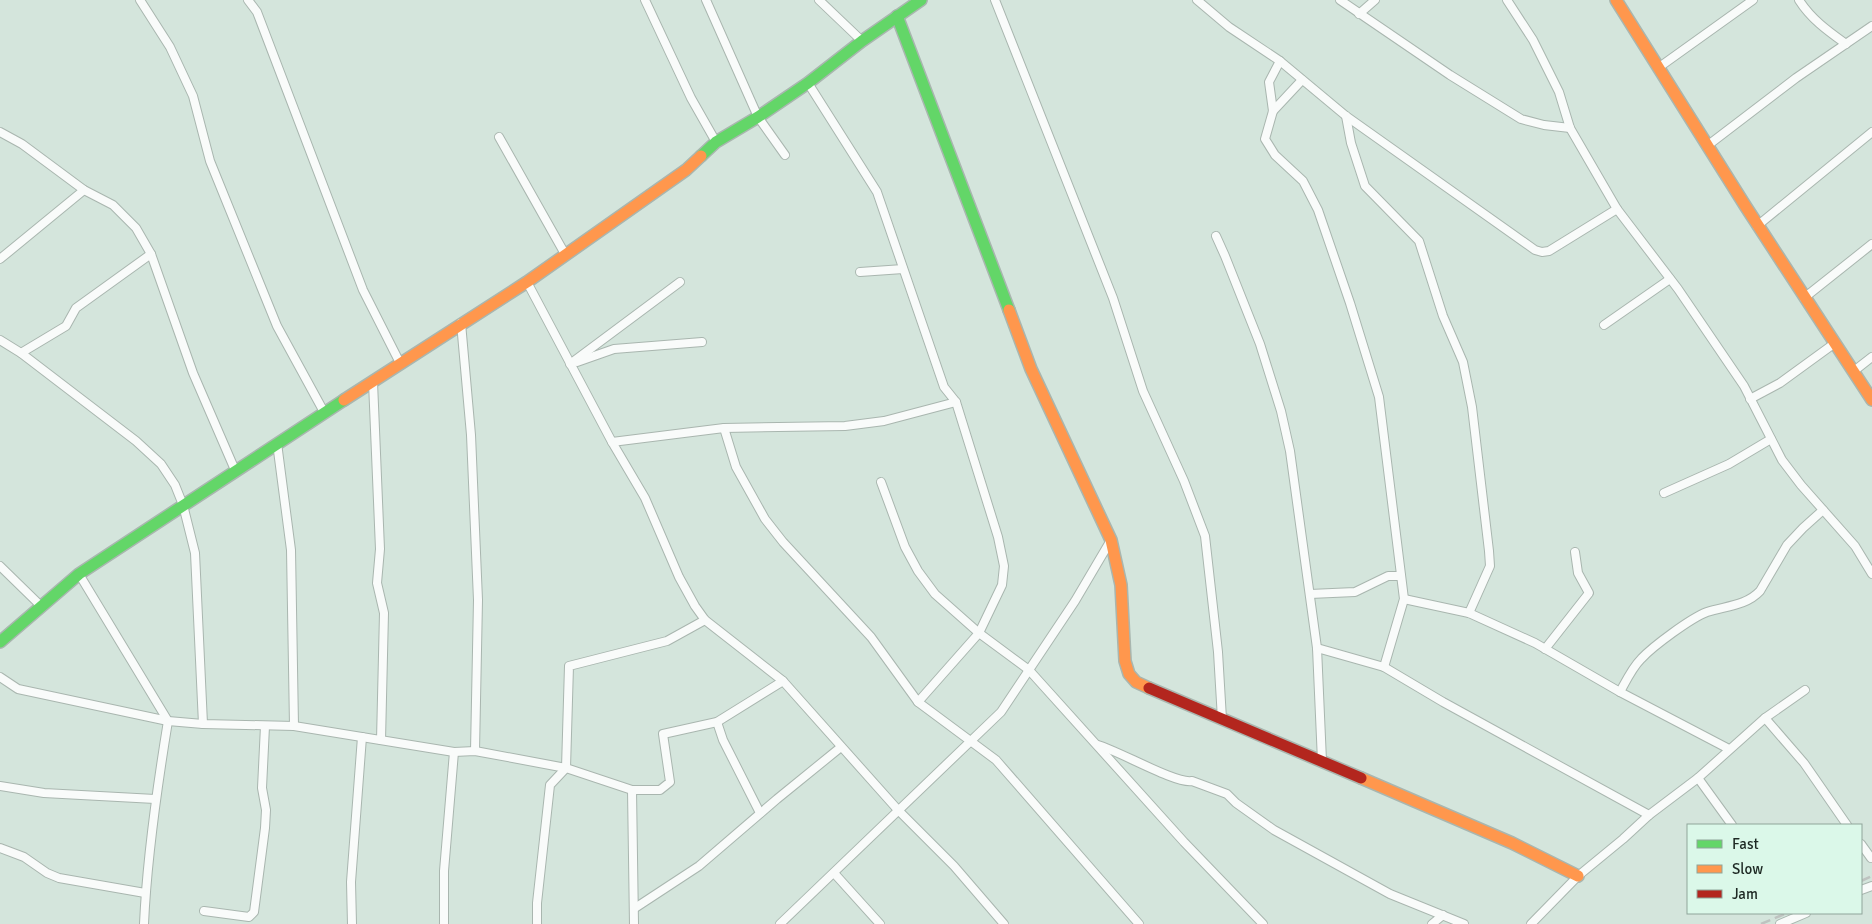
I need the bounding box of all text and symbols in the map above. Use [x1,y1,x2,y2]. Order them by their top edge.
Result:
legend [1687,824,1862,914]
text: Fast [1732,835,1759,853]
text: Slow [1732,860,1763,878]
text: Jam [1732,885,1758,903]

